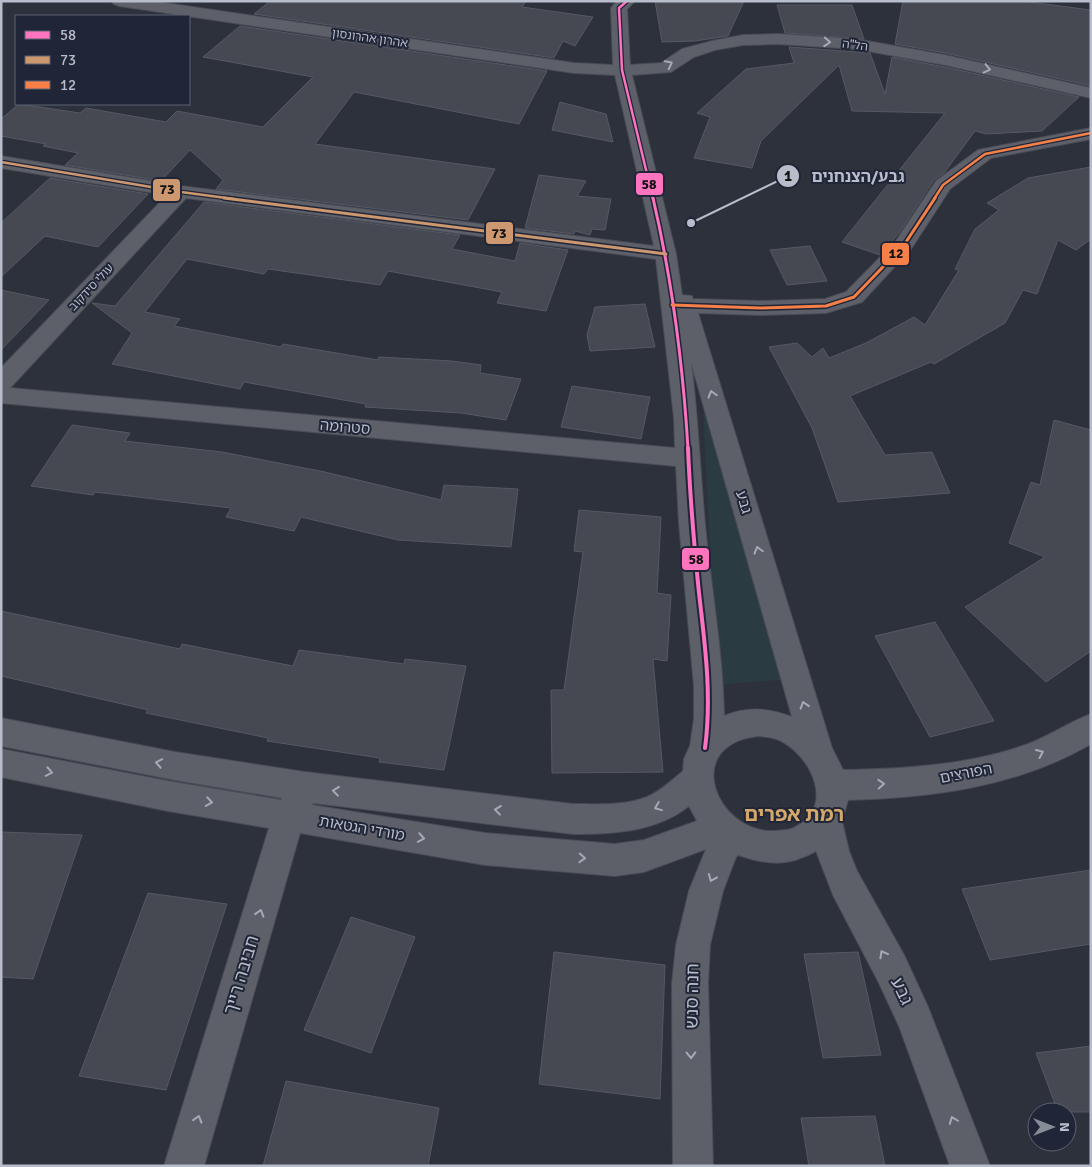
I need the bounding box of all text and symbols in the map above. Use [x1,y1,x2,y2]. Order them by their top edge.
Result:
legend [15,15,190,105]
text: 58 [60,26,76,44]
street label: אהרון אהרונסון [331,26,409,51]
street label: הל"ה [841,36,869,55]
one-way arrow [823,37,831,48]
text: 73 [60,51,76,69]
one-way arrow [664,60,673,70]
one-way arrow [982,63,991,74]
text: 12 [60,76,76,94]
callout: גבע/הצנחנים [776,160,914,191]
text: 1 [784,167,792,185]
text: גבע/הצנחנים [811,167,905,187]
line badge: 58 [635,172,664,196]
text: 58 [641,176,657,193]
line badge: 73 [152,178,181,202]
text: 73 [159,181,175,198]
line badge: 73 [485,221,514,245]
text: 73 [491,225,507,242]
line badge: 12 [881,242,910,266]
text: 12 [888,245,904,262]
street label: עולי סידקוב [66,261,117,314]
one-way arrow [707,390,717,398]
street label: סטרומה [319,416,371,438]
street label: גבע [732,488,756,516]
one-way arrow [753,546,763,554]
line badge: 58 [681,547,710,571]
text: 58 [688,551,704,568]
one-way arrow [799,702,809,710]
one-way arrow [1035,749,1044,760]
one-way arrow [154,758,163,768]
street label: הפורצים [938,759,994,787]
one-way arrow [45,767,54,777]
one-way arrow [878,779,886,790]
one-way arrow [332,786,340,797]
one-way arrow [204,797,213,807]
one-way arrow [654,801,663,811]
district label: רמת אפרים [744,802,844,827]
one-way arrow [493,805,501,816]
street label: מורדי הגטאות [318,812,406,844]
one-way arrow [416,832,425,842]
one-way arrow [578,853,586,864]
one-way arrow [707,873,718,882]
one-way arrow [254,909,264,918]
street label: חביבה רייך [219,933,263,1017]
one-way arrow [880,951,890,960]
street label: חנה סנש [680,963,704,1029]
street label: גבע [886,974,918,1008]
one-way arrow [686,1052,696,1059]
north arrow [1027,1102,1077,1152]
one-way arrow [193,1115,203,1124]
one-way arrow [949,1116,959,1125]
text: N [1056,1122,1073,1132]

